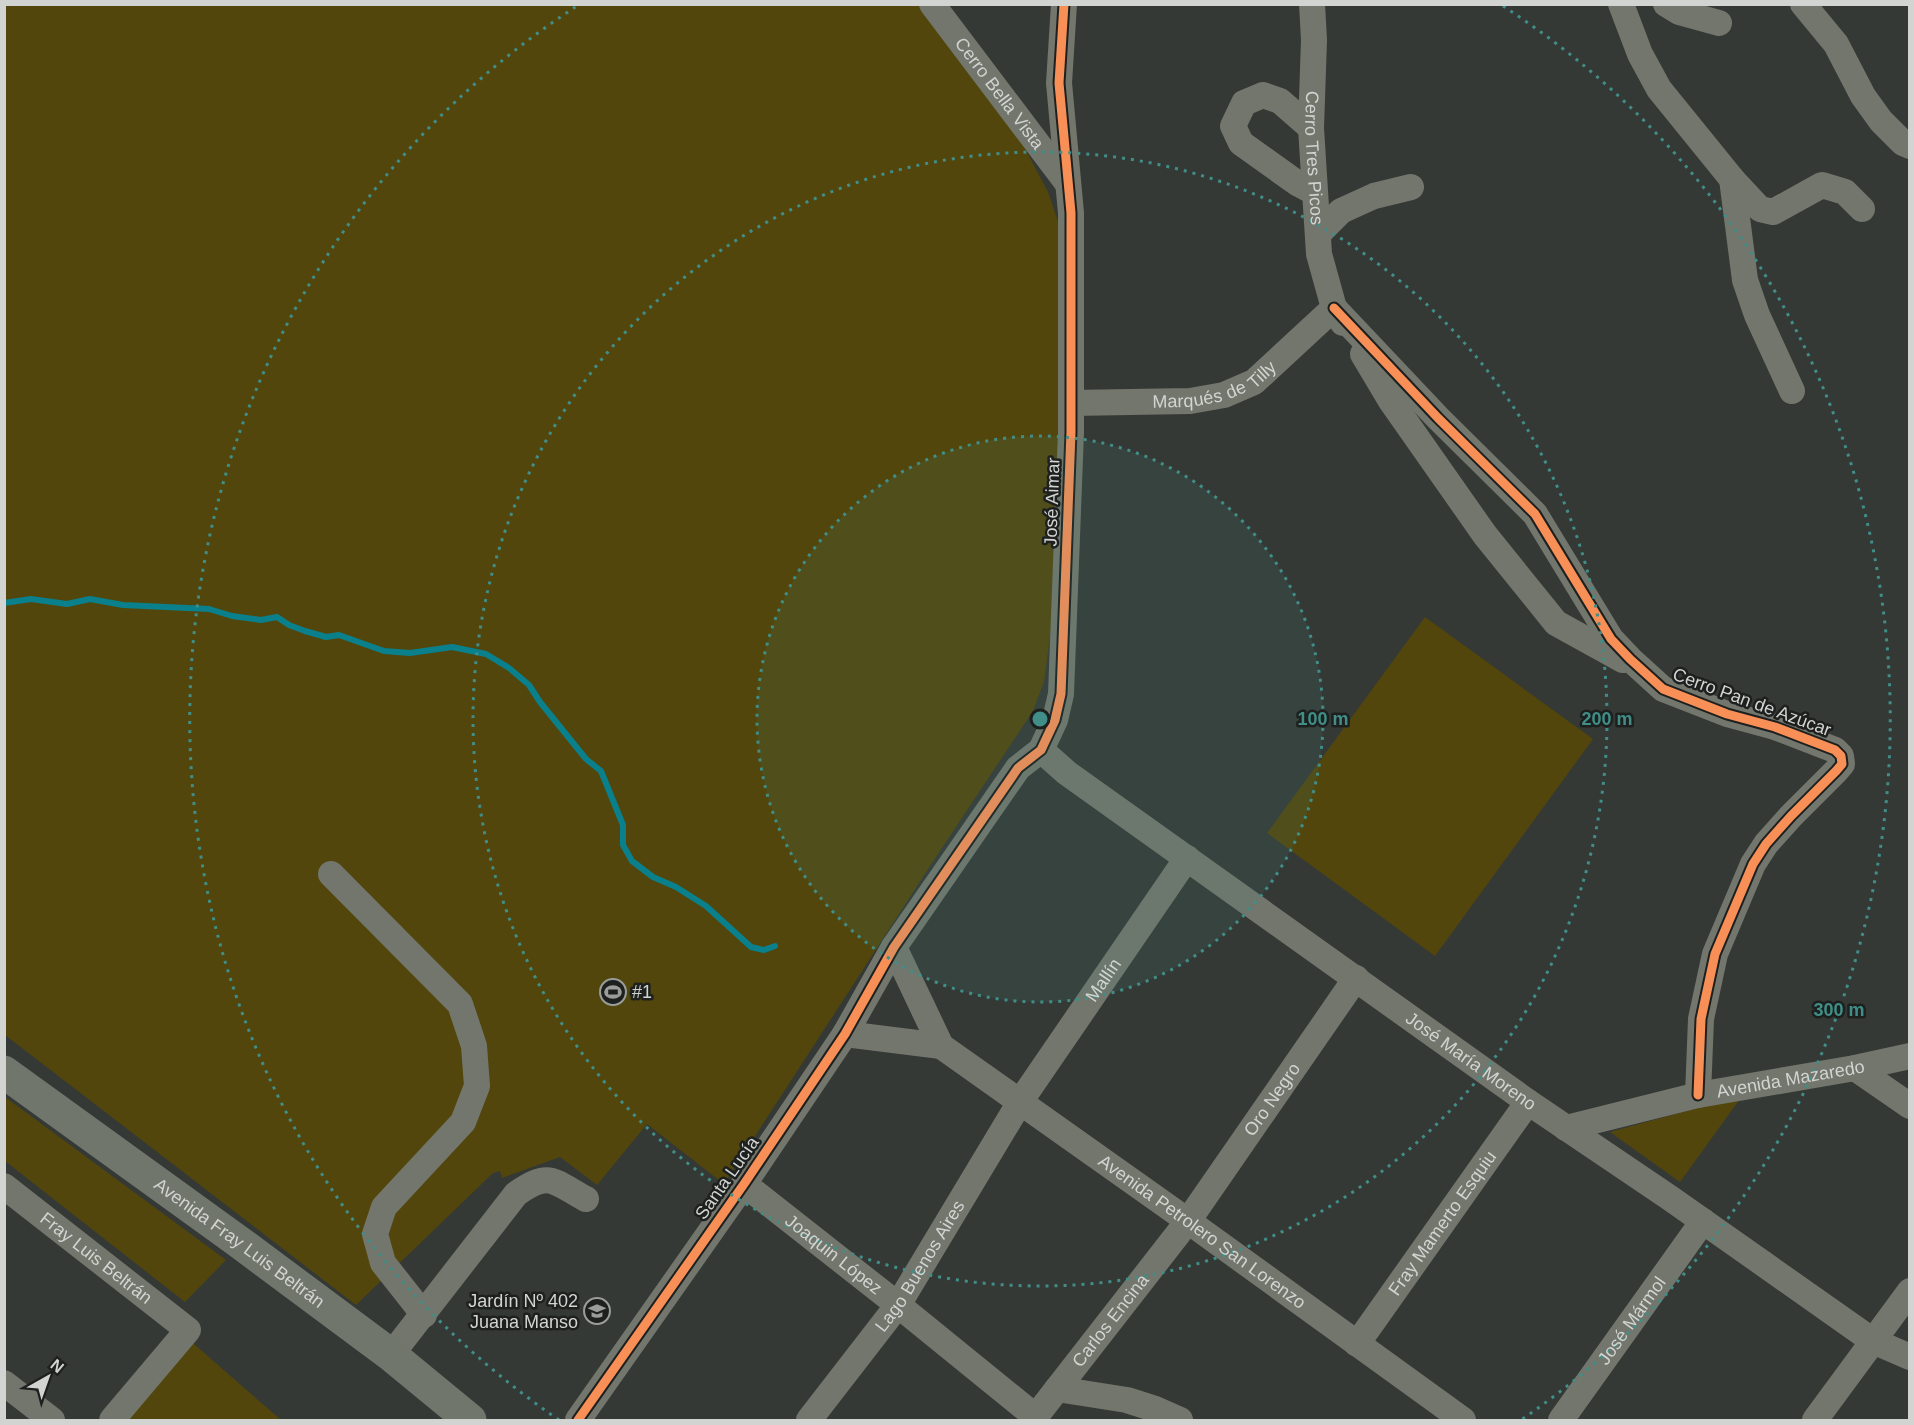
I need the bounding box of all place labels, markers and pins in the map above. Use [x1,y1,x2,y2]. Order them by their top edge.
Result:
centre of rings [1030,709,1050,729]
sports icon: #1 [598,977,628,1007]
place label: #1 [632,982,652,1002]
place label: Jardín Nº 402 Juana Manso [468,1291,578,1332]
school or university icon: Jardín Nº 402 Juana Manso [582,1296,612,1326]

